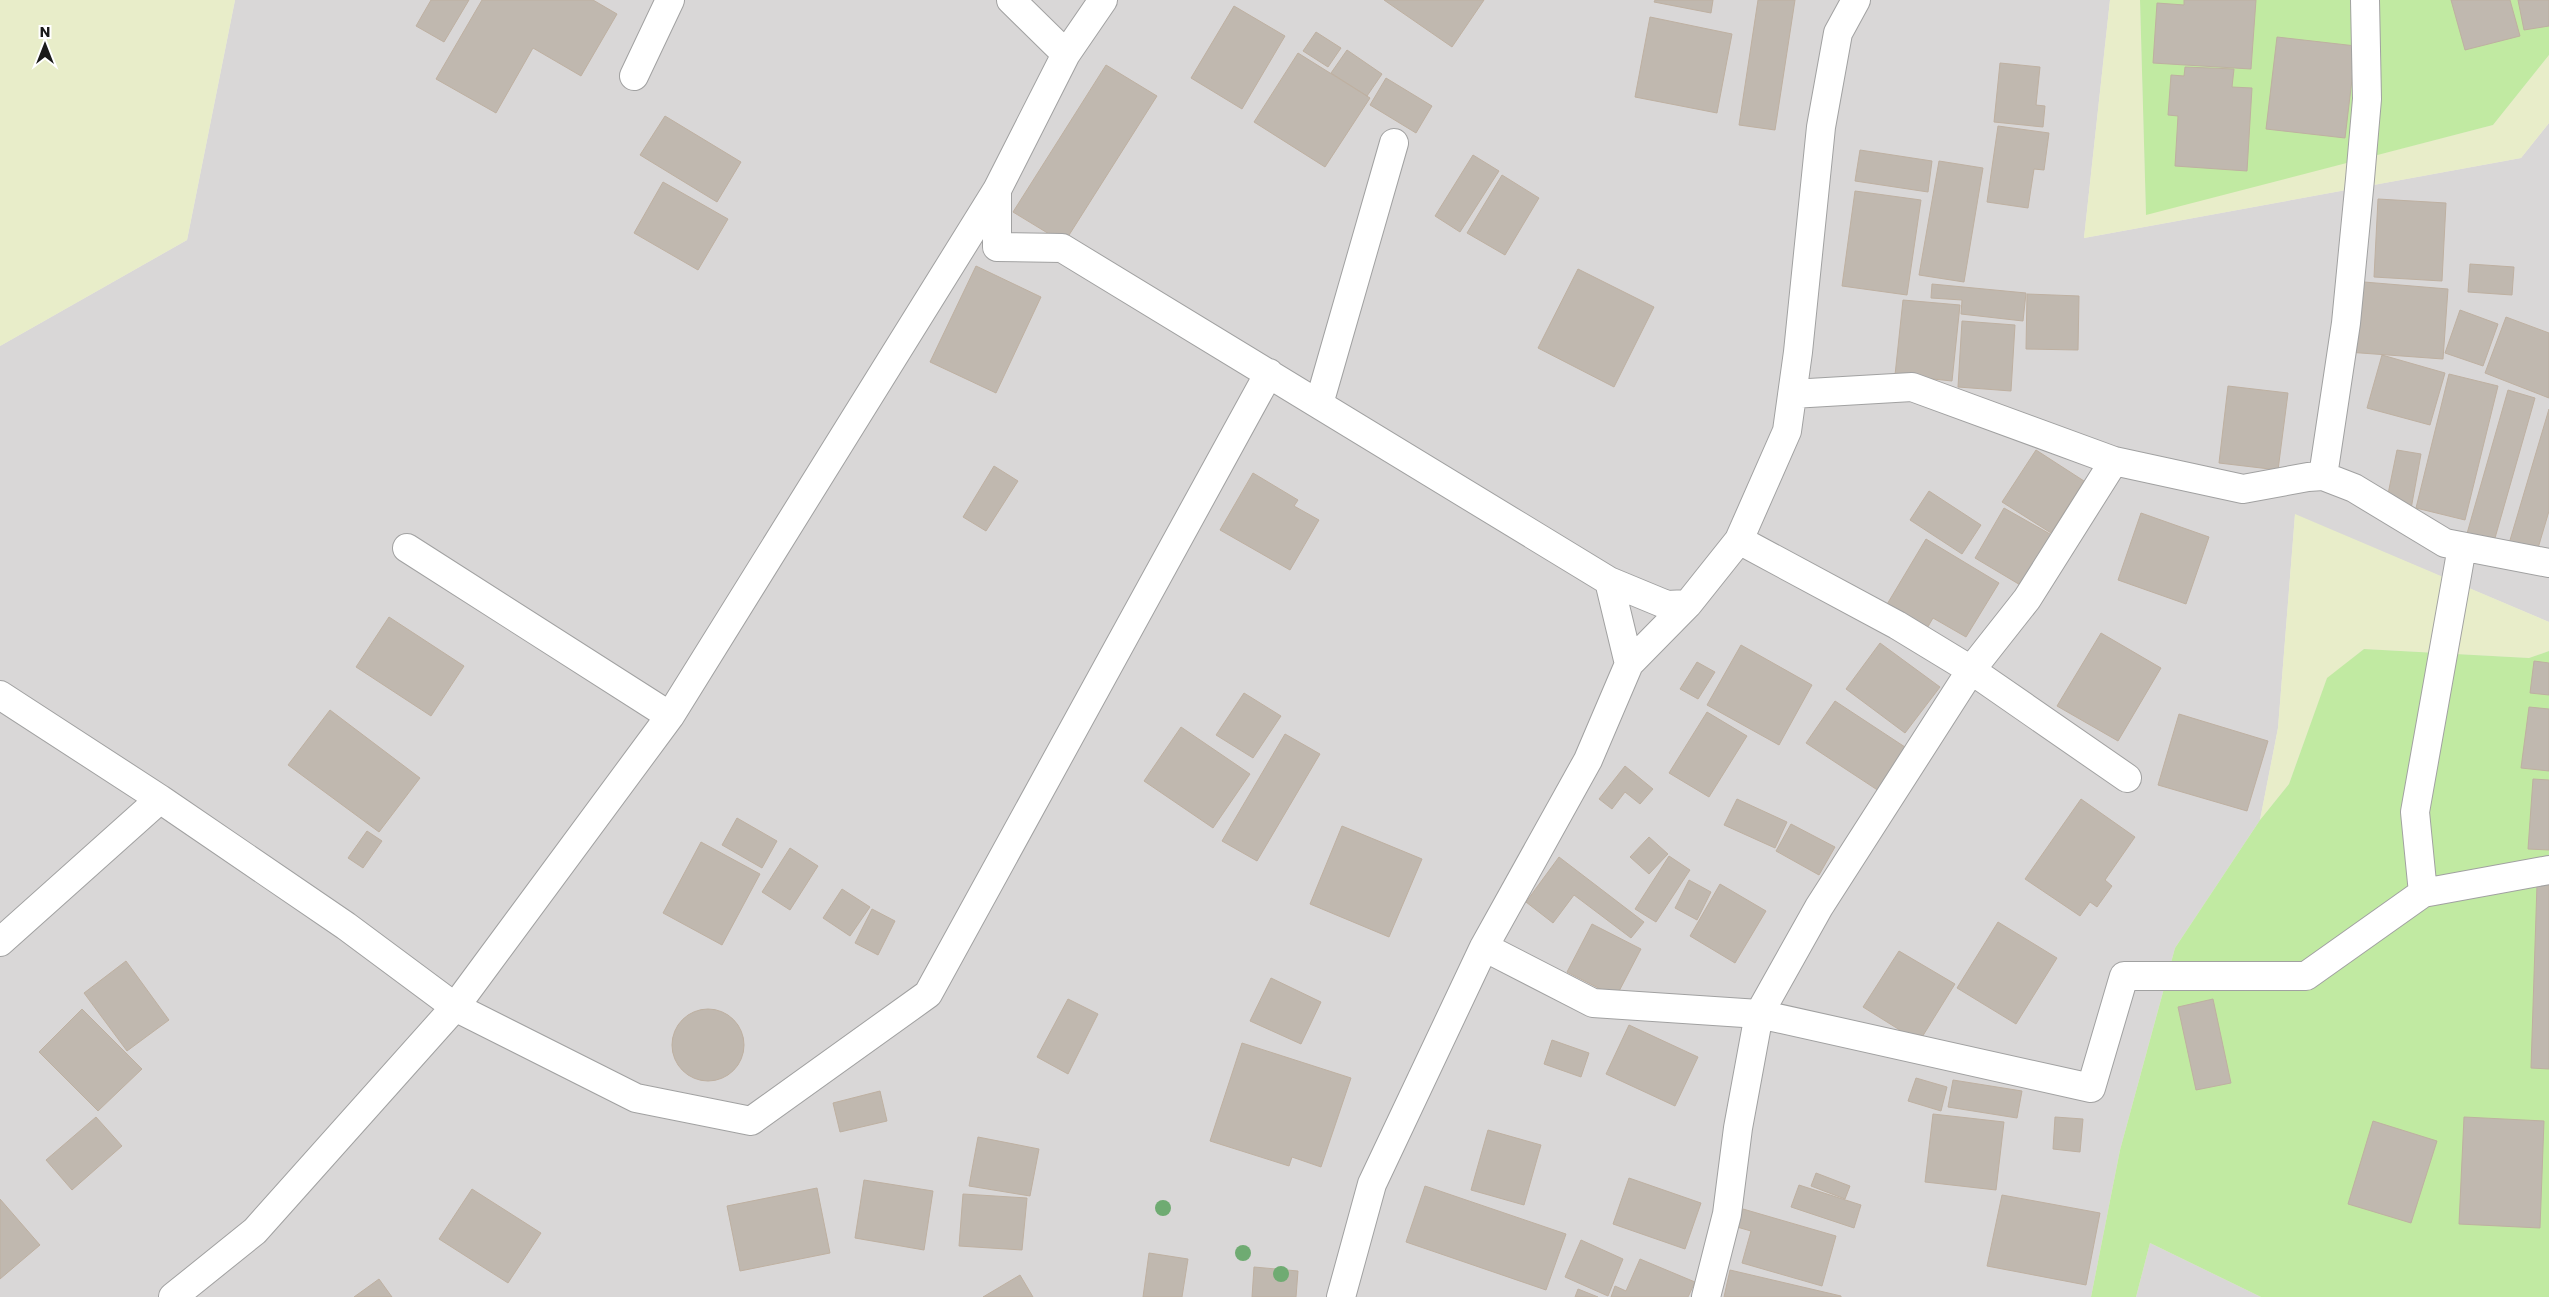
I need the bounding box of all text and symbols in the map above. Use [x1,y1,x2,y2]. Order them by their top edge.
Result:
north arrow [20,20,70,70]
text: N [40,22,50,42]

